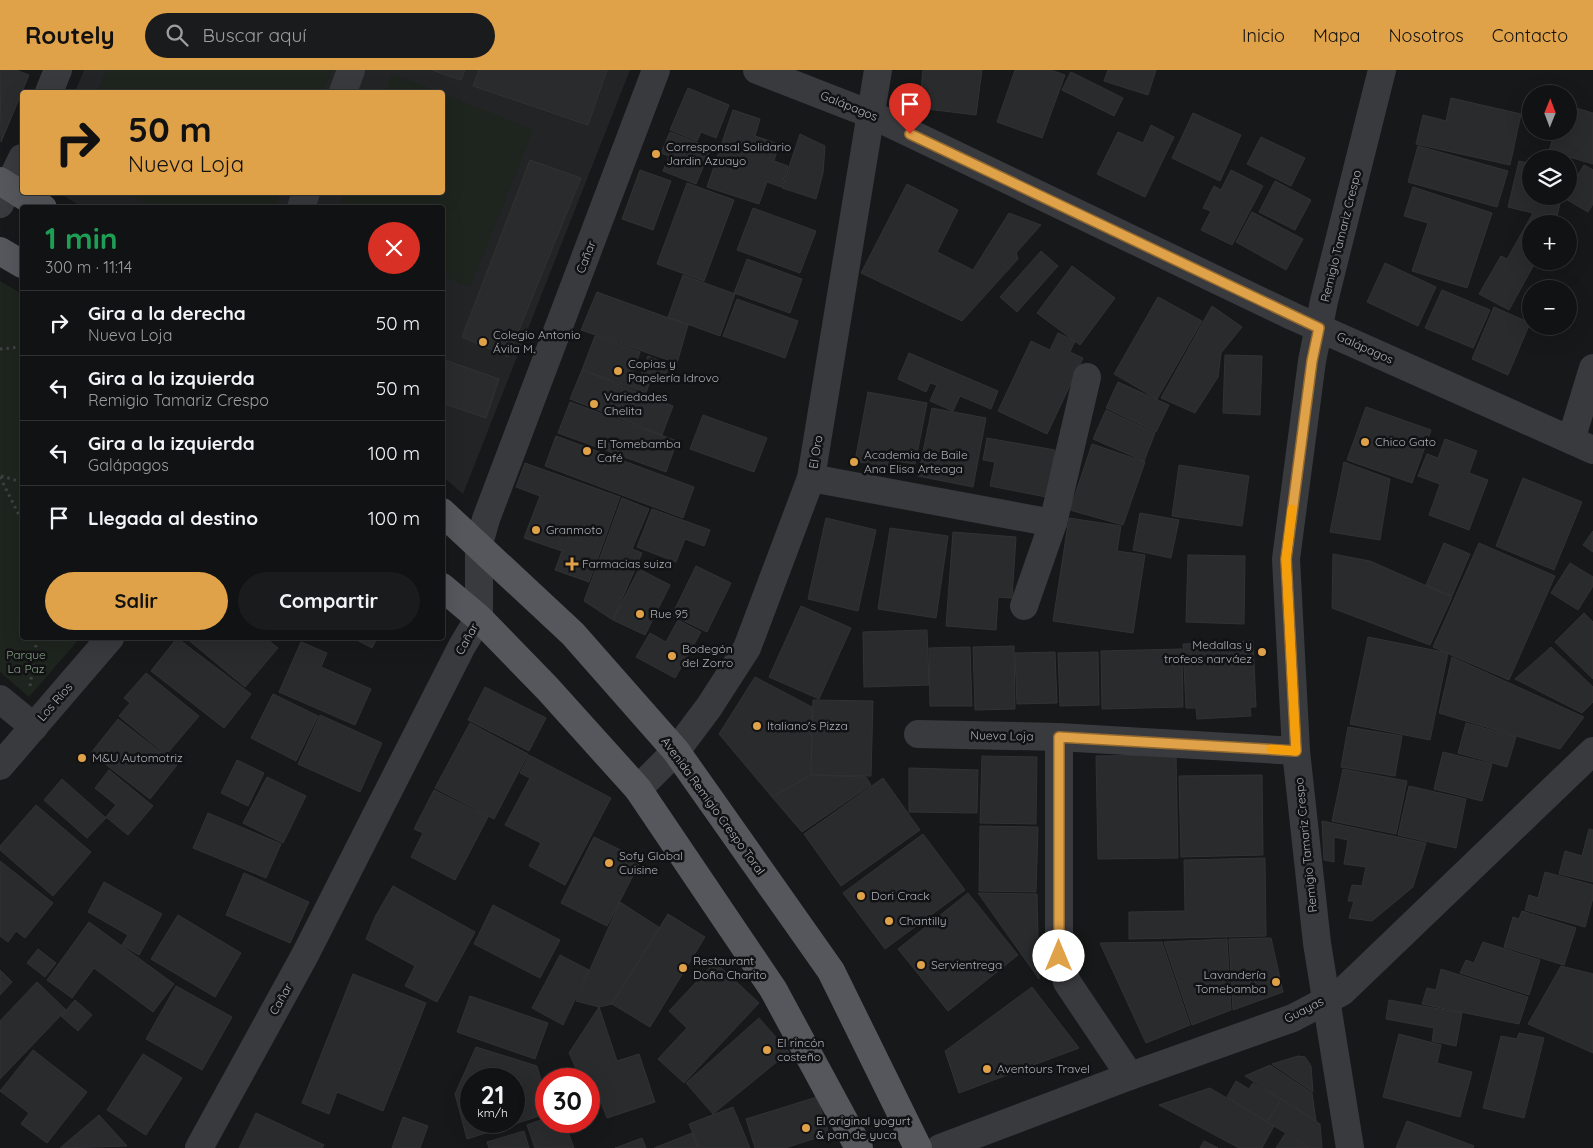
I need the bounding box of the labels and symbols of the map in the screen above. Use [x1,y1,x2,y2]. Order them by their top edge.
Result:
pin [889,83,931,134]
north arrow [1522,85,1578,140]
street label: Galápagos [818,87,880,124]
place label: Corresponsal Solidario Jardin Azuayo [666,139,791,168]
marker: Corresponsal Solidario Jardin Azuayo [650,148,662,160]
street label: Remigio Tamariz Crespo [1317,168,1364,304]
street label: Cañar [572,238,599,275]
place label: Colegio Antonio Ávila M. [493,327,581,356]
street label: Galápagos [1335,328,1396,367]
marker: Colegio Antonio Ávila M. [477,336,489,348]
place label: Copias y Papelería Idrovo [628,356,719,385]
marker: Copias y Papelería Idrovo [612,365,624,377]
place label: Variedades Chelita [604,389,668,418]
marker: Variedades Chelita [588,398,600,410]
street label: El Oro [805,434,826,470]
place label: Chico Gato [1375,434,1436,449]
place label: El Tomebamba Café [597,436,681,465]
marker: Chico Gato [1359,436,1371,448]
marker: El Tomebamba Café [581,445,593,457]
place label: Academia de Baile Ana Elisa Arteaga [864,447,968,476]
marker: Academia de Baile Ana Elisa Arteaga [848,456,860,468]
place label: Granmoto [546,522,602,537]
marker: Granmoto [530,524,542,536]
place label: Farmacias suiza [582,556,672,571]
marker: Farmacias suiza [566,558,578,570]
place label: Rue 95 [650,606,688,621]
marker: Rue 95 [634,608,646,620]
street label: Cañar [452,620,482,657]
place label: Medallas y trofeos narváez [1164,637,1252,666]
place label: Bodegón del Zorro [682,641,733,670]
marker: Medallas y trofeos narváez [1256,646,1268,658]
park label: Parque La Paz [6,647,46,676]
marker: Bodegón del Zorro [666,650,678,662]
street label: Los Ríos [34,679,76,724]
place label: Italiano's Pizza [767,718,848,733]
marker: Italiano's Pizza [751,720,763,732]
street label: Nueva Loja [970,727,1034,744]
street label: Avenida Remigio Crespo Toral [658,734,768,878]
place label: M&U Automotriz [92,750,183,765]
marker: M&U Automotriz [76,752,88,764]
street label: Remigio Tamariz Crespo [1291,777,1320,913]
place label: Sofy Global Cuisine [619,848,683,877]
marker: Sofy Global Cuisine [603,857,615,869]
place label: Dori Crack [871,888,930,903]
marker: Dori Crack [855,890,867,902]
place label: Chantilly [899,913,947,928]
marker: Chantilly [883,915,895,927]
position arrow [1032,929,1084,981]
place label: Restaurant Doña Charito [693,953,767,982]
place label: Servientrega [931,957,1002,972]
marker: Servientrega [915,959,927,971]
marker: Restaurant Doña Charito [677,962,689,974]
place label: Lavandería Tomebamba [1195,967,1266,996]
marker: Lavandería Tomebamba [1270,976,1282,988]
street label: Cañar [266,980,296,1017]
street label: Guayas [1282,993,1326,1026]
place label: El rincón costeño [777,1035,824,1064]
marker: El rincón costeño [761,1044,773,1056]
place label: Aventours Travel [997,1061,1090,1076]
marker: Aventours Travel [981,1063,993,1075]
speed limit sign: 30 [535,1068,600,1133]
place label: El original yogurt & pan de yuca [816,1113,911,1142]
marker: El original yogurt & pan de yuca [800,1122,812,1134]

